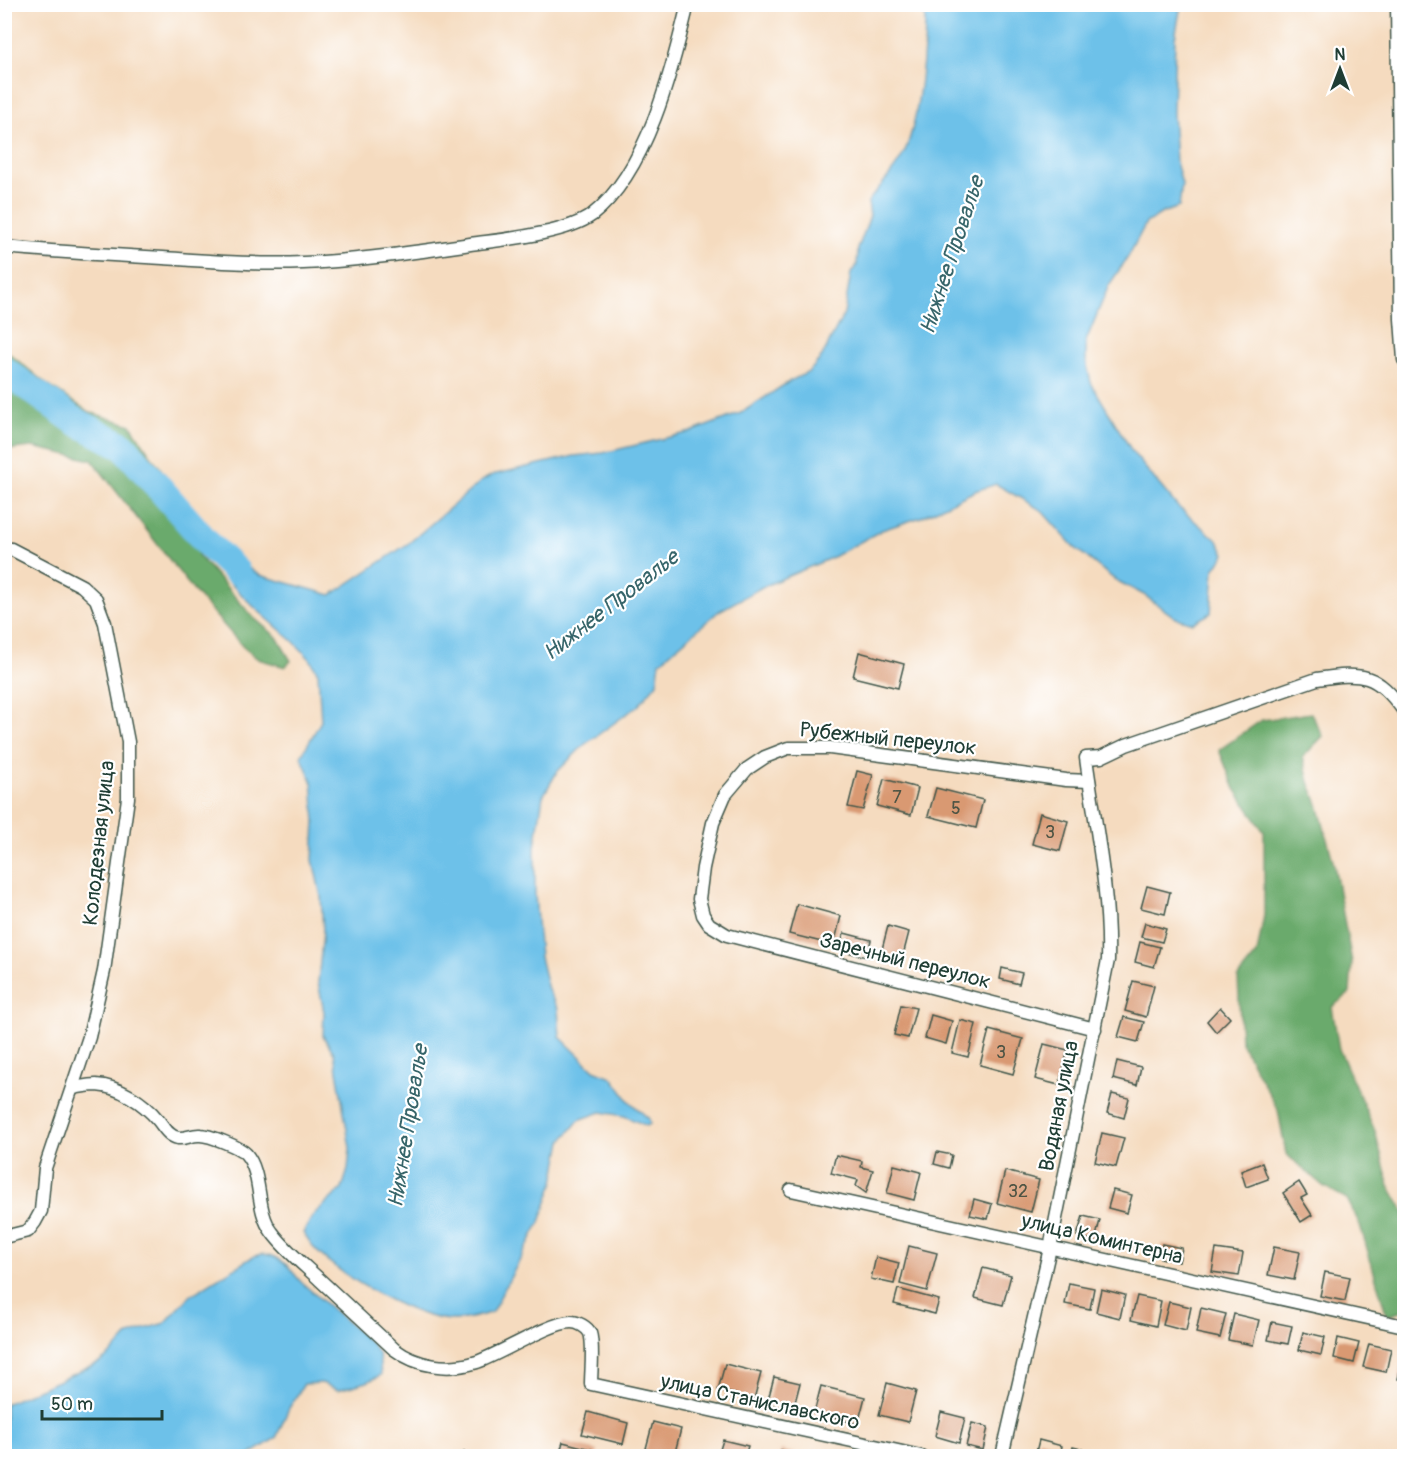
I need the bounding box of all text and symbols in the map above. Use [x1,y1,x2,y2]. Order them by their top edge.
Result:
north arrow [1310,39,1370,99]
text: N [1335,45,1346,65]
water label: Нижнее Провалье [913,171,991,337]
water label: Нижнее Провалье [538,542,686,667]
street label: Рубежный переулок [798,716,978,762]
street label: Колодезная улица [77,759,121,927]
house number: 7 [892,786,902,809]
house number: 5 [951,797,961,820]
house number: 3 [1045,821,1055,844]
street label: Заречный переулок [817,927,993,995]
street label: Водяная улица [1033,1038,1085,1174]
water label: Нижнее Провалье [381,1041,435,1209]
house number: 3 [996,1041,1006,1064]
house number: 32 [1008,1180,1028,1203]
street label: улица Коминтерна [1018,1207,1185,1271]
street label: улица Станиславского [657,1367,862,1436]
scale bar [42,1383,162,1421]
text: 50 m [51,1393,93,1416]

